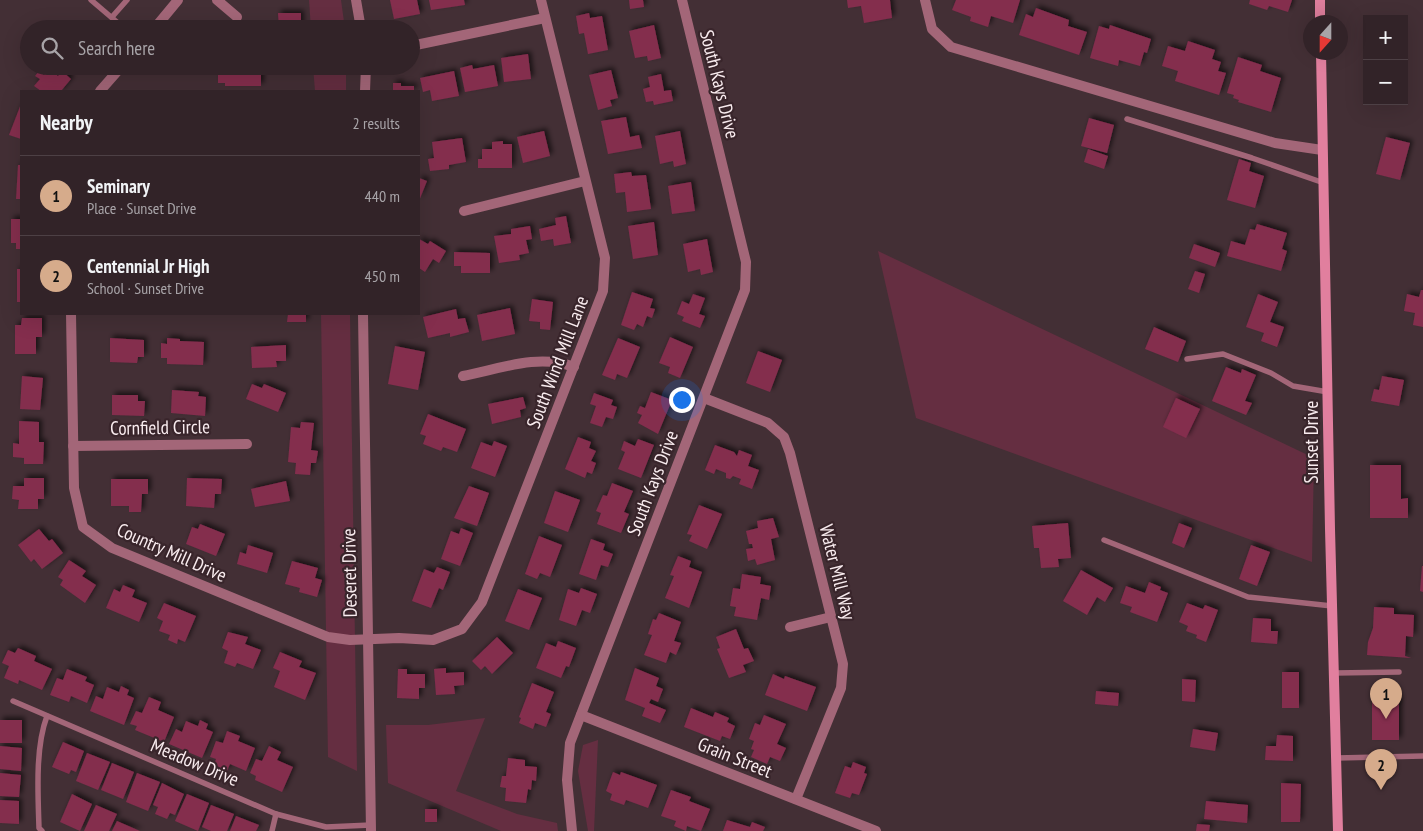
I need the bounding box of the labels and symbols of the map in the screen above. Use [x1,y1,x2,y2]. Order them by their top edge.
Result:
north arrow [1303,15,1348,60]
street label: South Kays Drive [695,27,745,141]
street label: South Wind Mill Lane [521,292,593,432]
your location [669,387,695,413]
street label: Sunset Drive [1299,400,1323,483]
street label: Cornfield Circle [110,414,210,440]
street label: South Kays Drive [621,427,683,539]
street label: Country Mill Drive [113,517,231,587]
street label: Water Mill Way [815,522,862,623]
street label: Deseret Drive [336,528,362,618]
pin: 1 [1370,678,1402,719]
street label: Grain Street [694,731,776,783]
street label: Meadow Drive [147,733,243,791]
pin: 2 [1365,749,1397,790]

